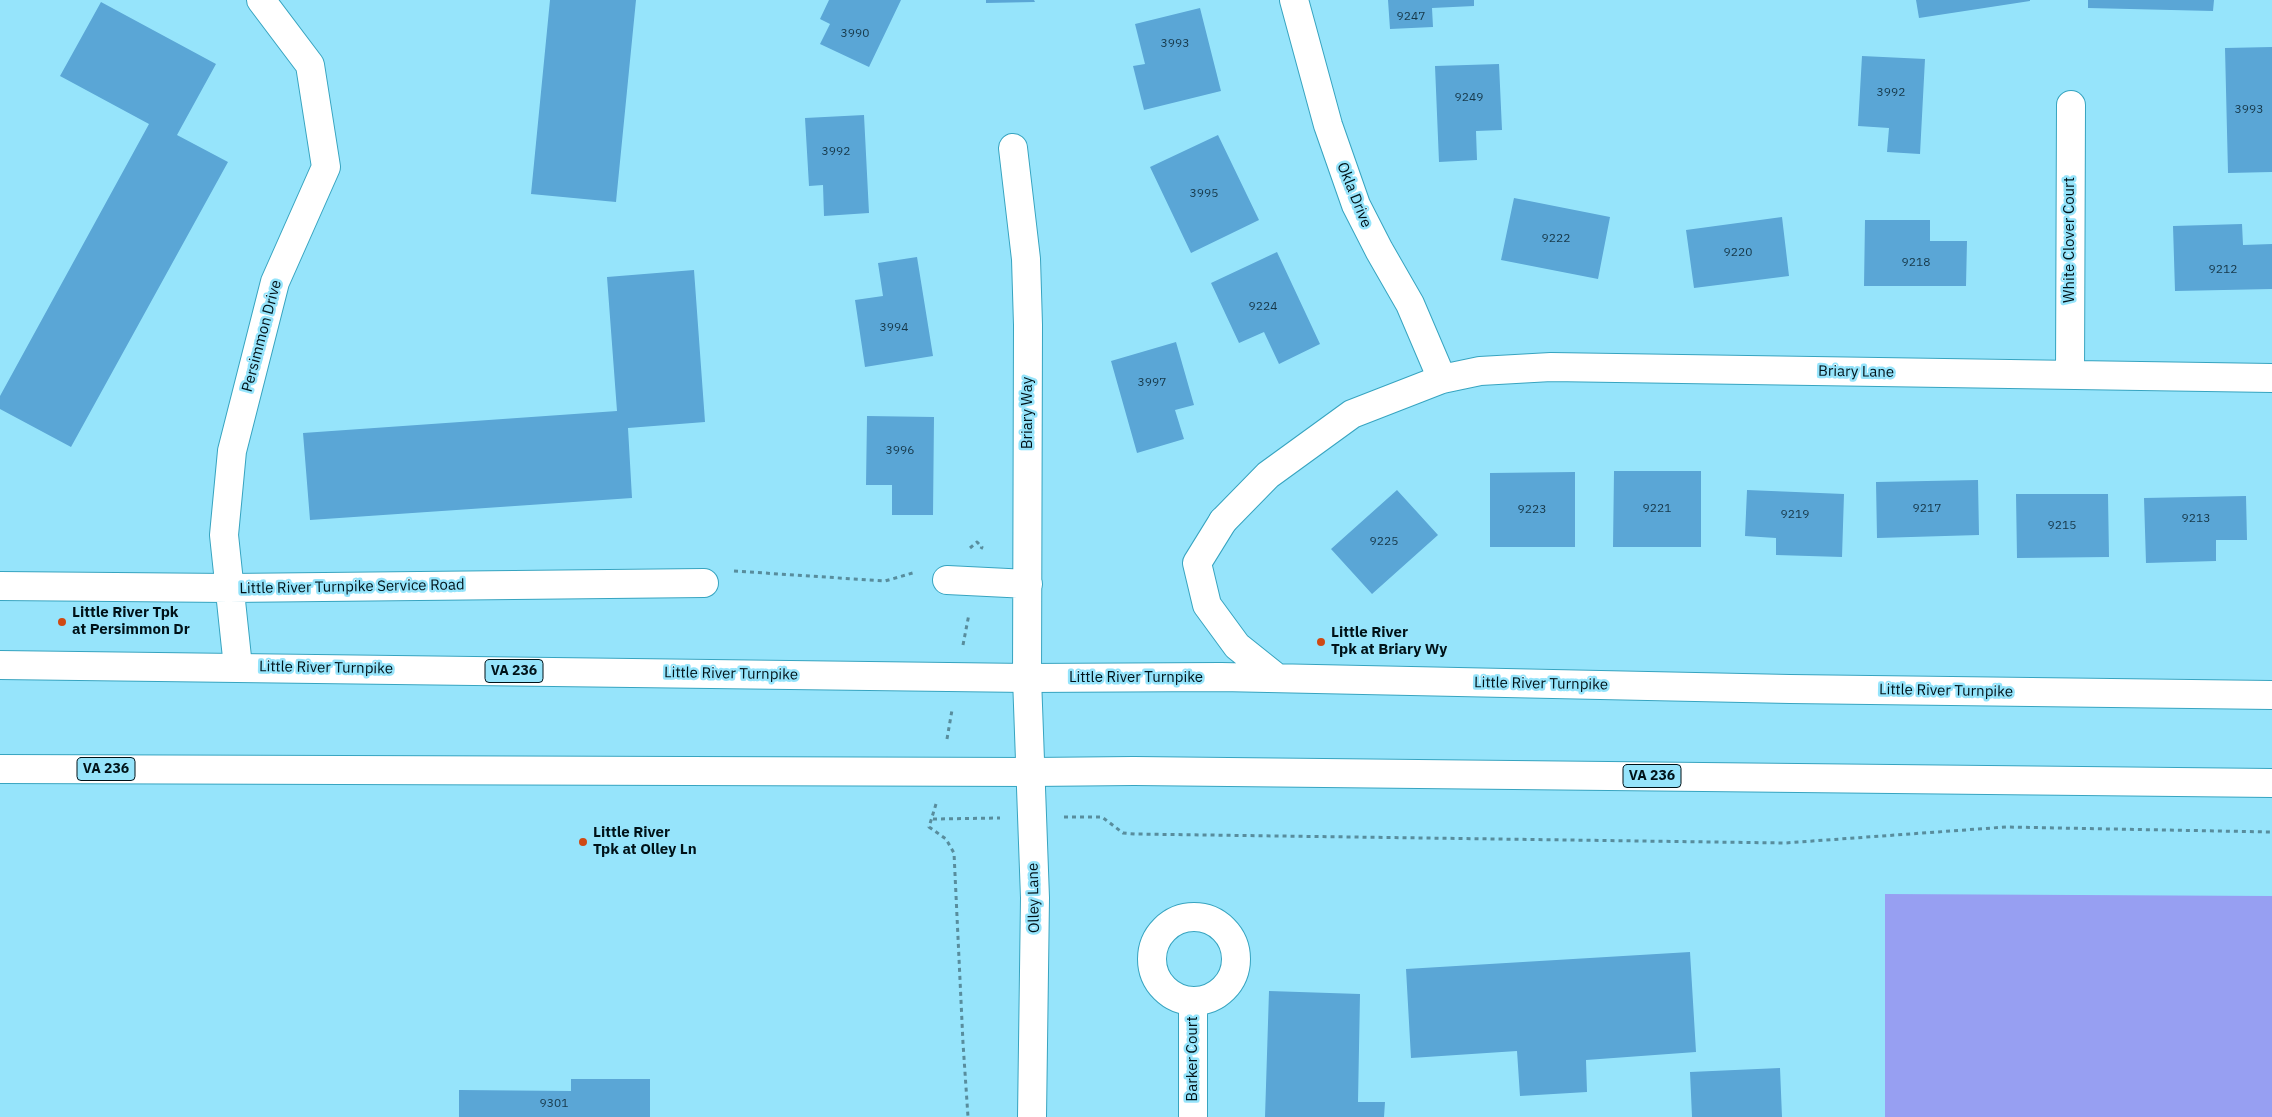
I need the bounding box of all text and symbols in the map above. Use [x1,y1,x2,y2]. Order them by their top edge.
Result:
house number: 9247 [1397,10,1425,24]
house number: 3990 [841,27,869,41]
house number: 3993 [1161,37,1189,51]
house number: 3992 [1877,86,1905,100]
house number: 9249 [1455,91,1483,105]
house number: 3993 [2235,103,2263,117]
house number: 3992 [822,145,850,159]
street label: Okla Drive [1333,160,1375,230]
street label: White Clover Court [2061,177,2079,303]
house number: 3995 [1190,187,1218,201]
house number: 9222 [1542,232,1570,246]
house number: 9220 [1724,246,1752,260]
house number: 9218 [1902,256,1930,270]
house number: 9212 [2209,263,2237,277]
street label: Persimmon Drive [238,278,286,394]
house number: 9224 [1249,300,1277,314]
house number: 3994 [880,321,908,335]
street label: Briary Lane [1818,362,1894,382]
house number: 3997 [1138,376,1166,390]
street label: Briary Way [1019,377,1037,449]
house number: 3996 [886,444,914,458]
house number: 9221 [1643,502,1671,516]
house number: 9217 [1913,502,1941,516]
house number: 9223 [1518,503,1546,517]
house number: 9219 [1781,508,1809,522]
house number: 9213 [2182,512,2210,526]
house number: 9215 [2048,519,2076,533]
house number: 9225 [1370,535,1398,549]
street label: Little River Turnpike Service Road [239,576,465,598]
place label: Little River Tpk at Persimmon Dr [72,604,190,639]
marker: Little River Tpk at Persimmon Dr [56,616,68,628]
place label: Little River Tpk at Briary Wy [1331,624,1447,659]
marker: Little River Tpk at Briary Wy [1315,636,1327,648]
street label: Little River Turnpike [259,658,393,678]
road number: VA 236 [485,659,543,682]
street label: Little River Turnpike [664,664,798,684]
street label: Little River Turnpike [1069,669,1203,687]
street label: Little River Turnpike [1474,674,1608,694]
street label: Little River Turnpike [1879,681,2013,701]
road number: VA 236 [77,758,135,781]
road number: VA 236 [1623,764,1681,788]
place label: Little River Tpk at Olley Ln [593,824,697,859]
marker: Little River Tpk at Olley Ln [577,836,589,848]
street label: Olley Lane [1024,863,1044,933]
street label: Barker Court [1184,1016,1202,1102]
house number: 9301 [540,1097,568,1111]

